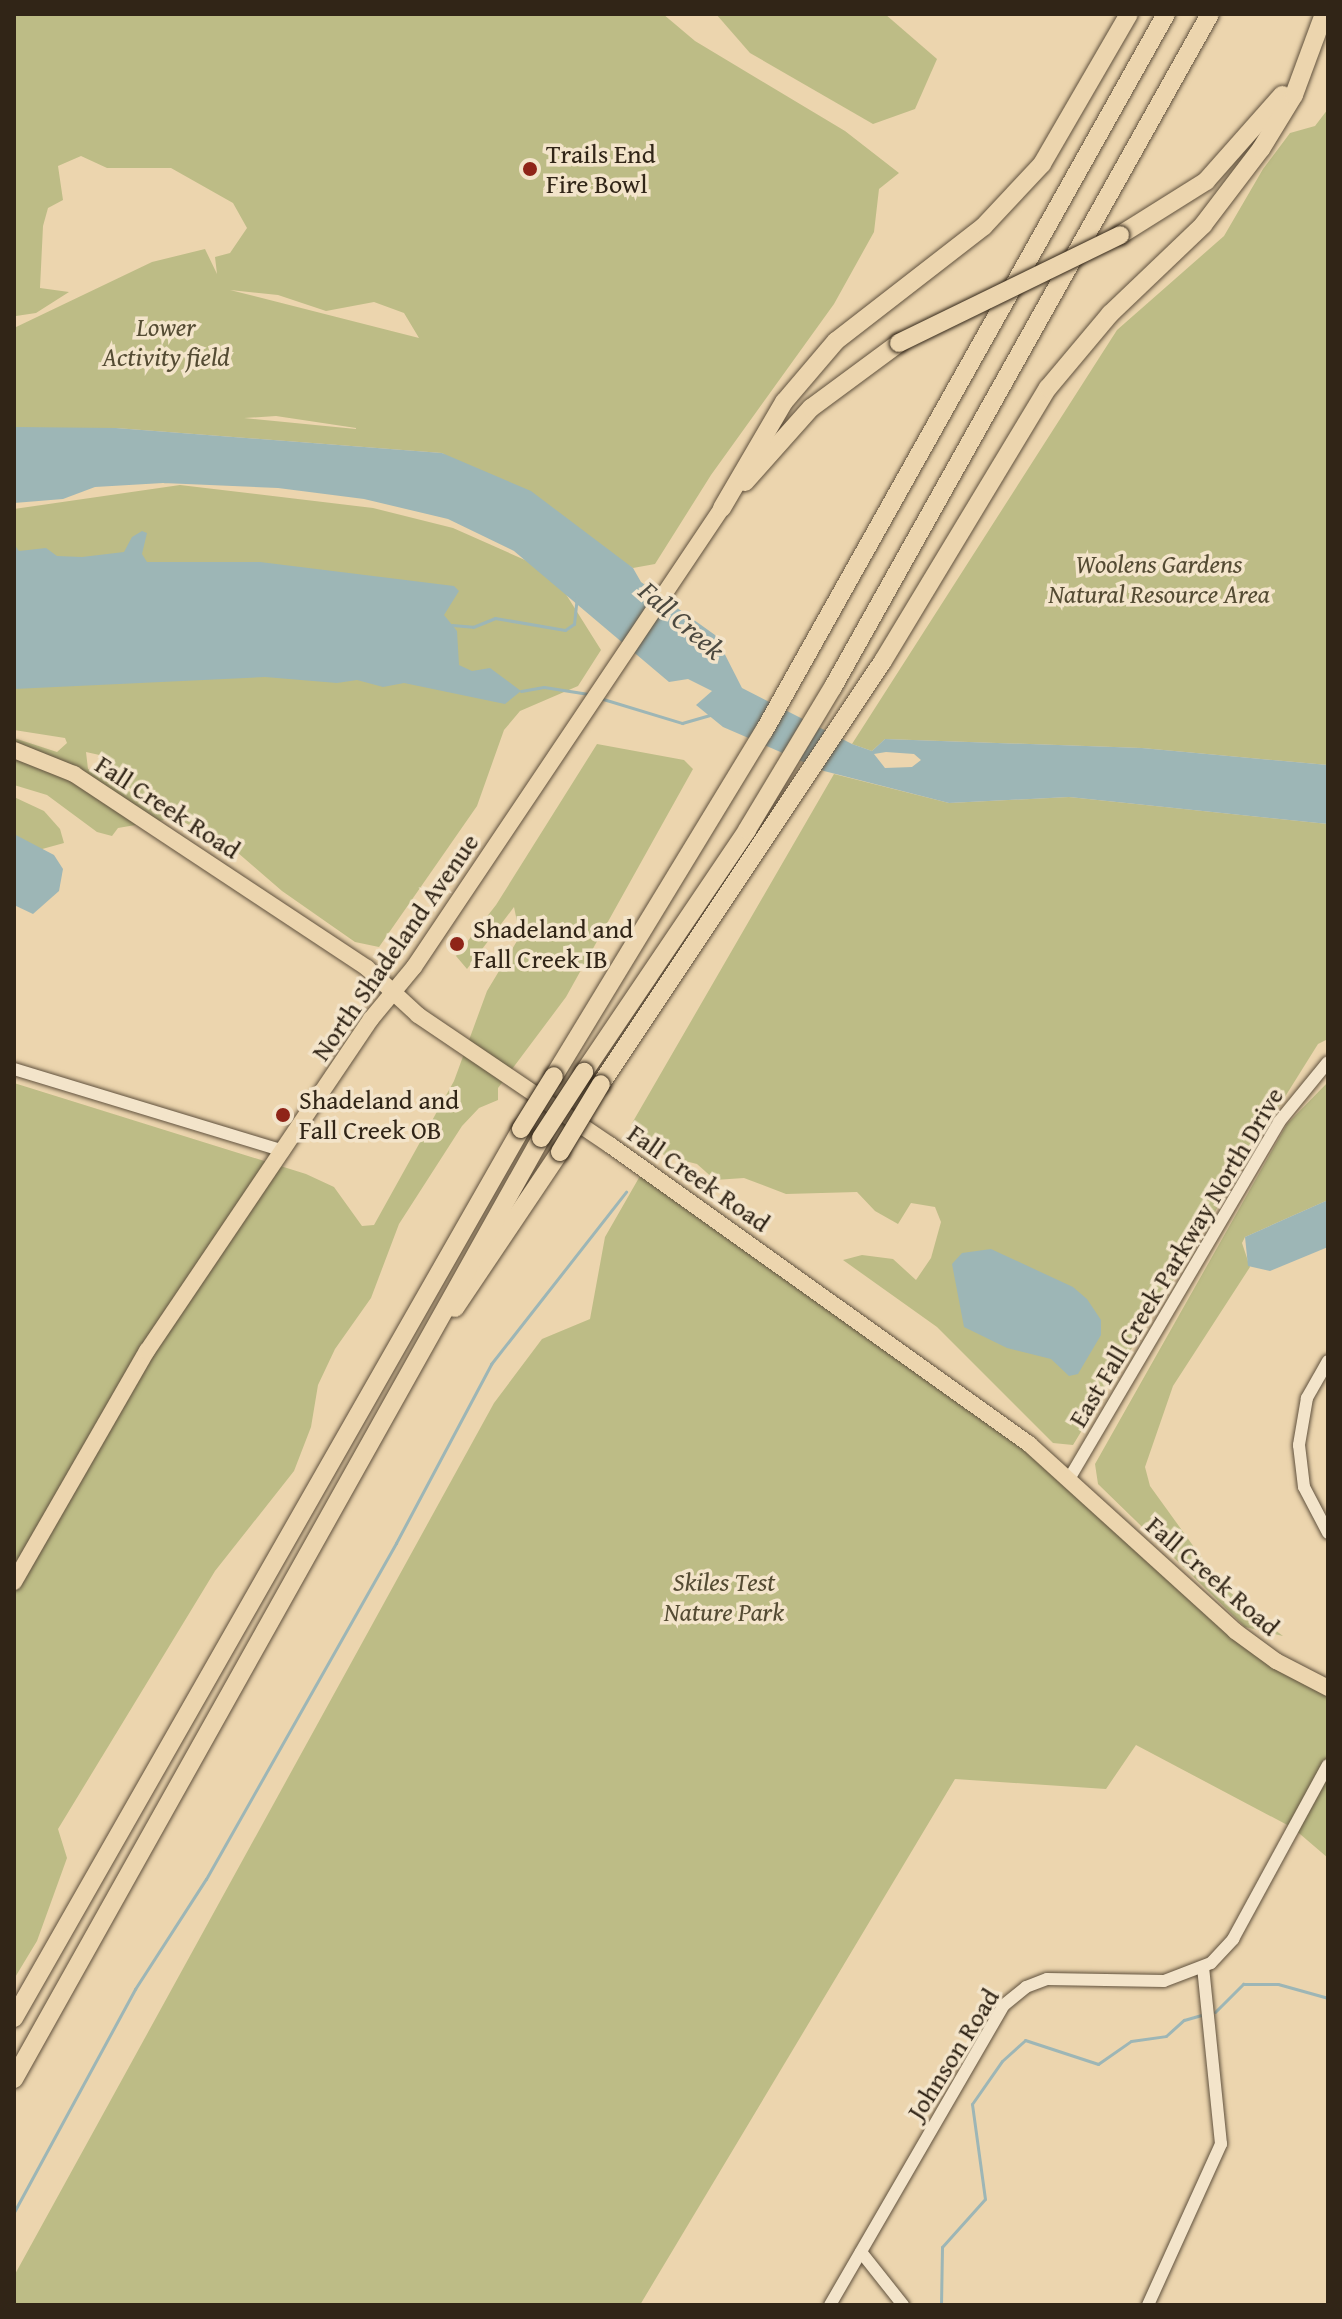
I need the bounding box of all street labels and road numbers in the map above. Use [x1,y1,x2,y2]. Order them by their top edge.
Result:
street label: Fall Creek Road [90,749,246,865]
street label: North Shadeland Avenue [305,828,485,1066]
street label: East Fall Creek Parkway North Drive [1062,1081,1290,1433]
street label: Fall Creek Road [622,1117,776,1239]
street label: Fall Creek Road [1140,1510,1286,1642]
street label: Johnson Road [900,1983,1006,2125]

